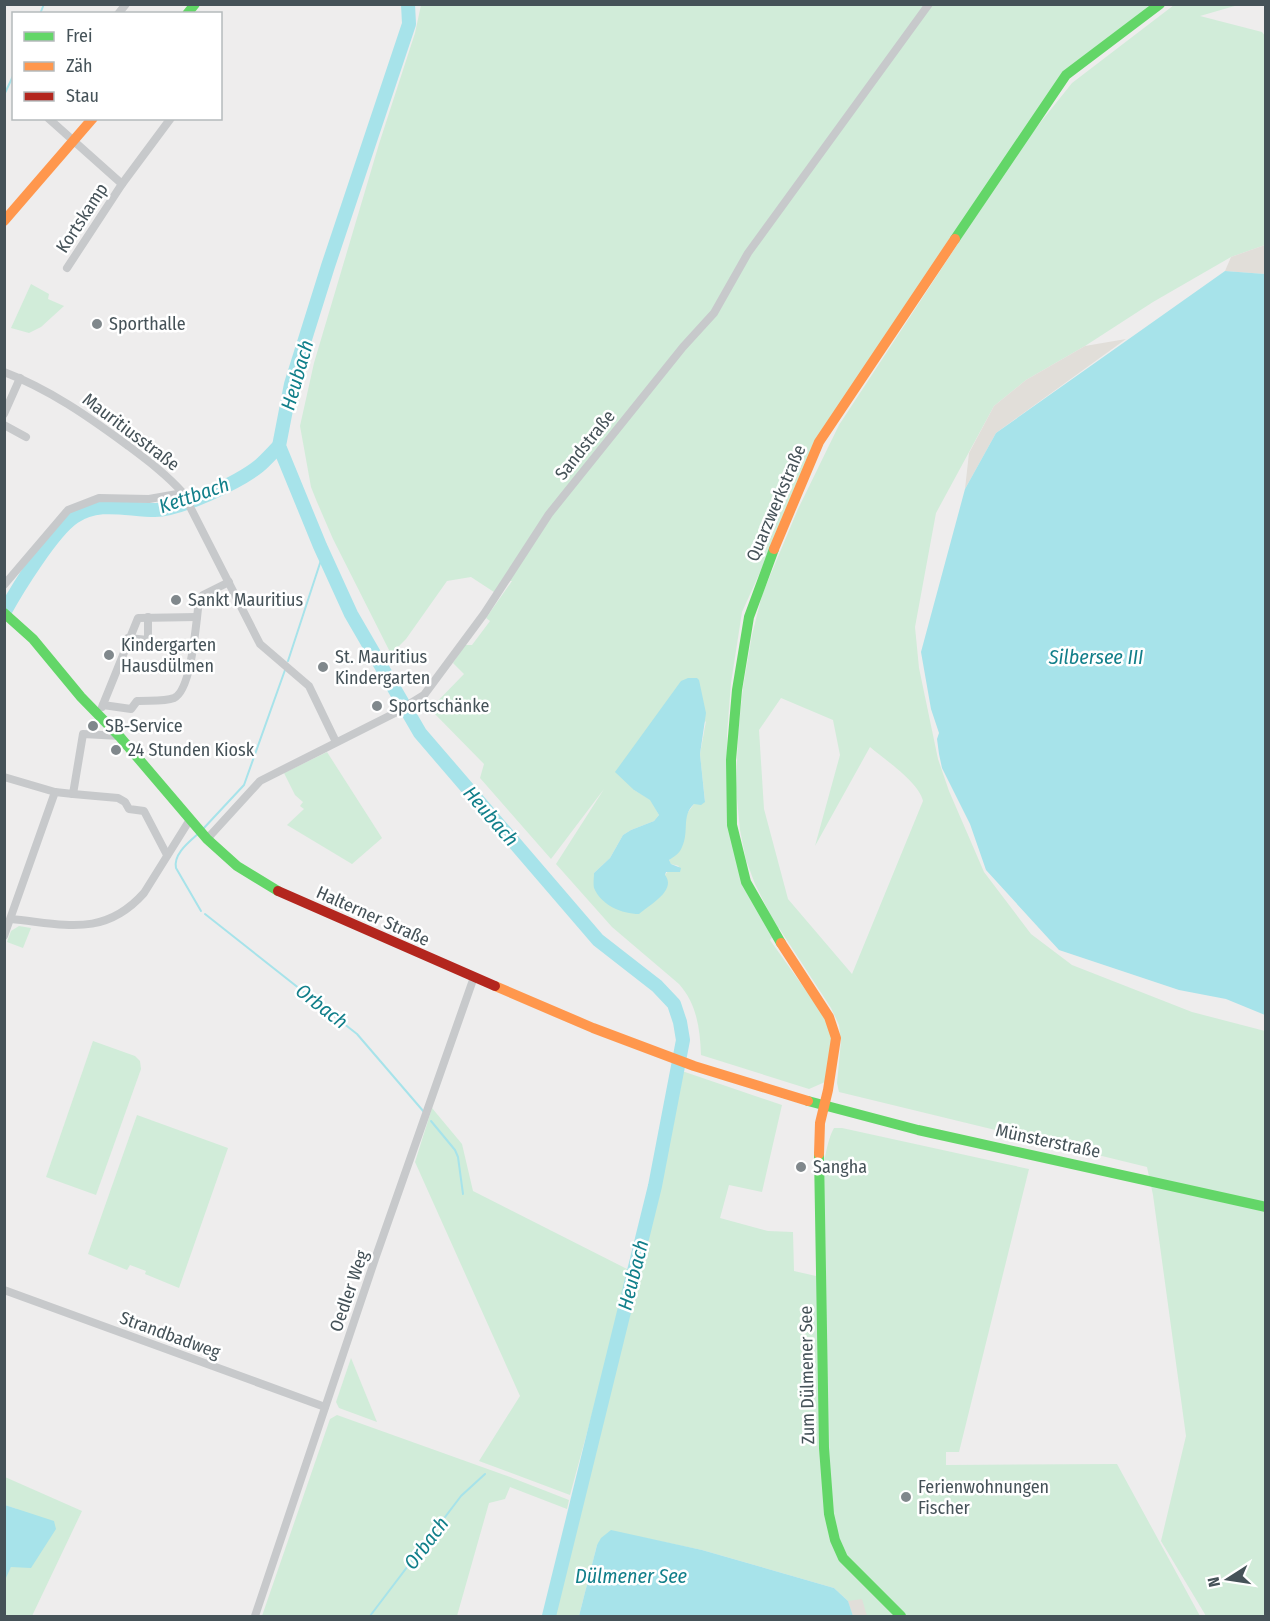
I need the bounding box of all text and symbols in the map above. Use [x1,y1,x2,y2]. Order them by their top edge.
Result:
legend [12,12,222,120]
text: Frei [66,25,92,47]
text: Zäh [66,55,93,77]
text: Stau [66,85,99,107]
street label: Kortskamp [51,179,113,257]
place label: Sporthalle [109,313,186,335]
marker: Sporthalle [90,317,104,331]
water label: Heubach [276,337,318,413]
street label: Mauritiusstraße [78,388,184,476]
street label: Sandstraße [550,406,620,484]
street label: Quarzwerkstraße [742,441,811,565]
water label: Kettbach [156,472,232,518]
place label: Sankt Mauritius [188,589,303,611]
marker: Sankt Mauritius [169,593,183,607]
place label: Kindergarten Hausdülmen [121,634,216,677]
water label: Silbersee III [1048,645,1143,669]
place label: St. Mauritius Kindergarten [335,646,430,689]
marker: Kindergarten Hausdülmen [102,648,116,662]
marker: St. Mauritius Kindergarten [316,660,330,674]
place label: Sportschänke [389,695,490,717]
marker: Sportschänke [370,699,384,713]
place label: SB-Service [105,715,183,737]
marker: SB-Service [86,719,100,733]
place label: 24 Stunden Kiosk [128,739,255,761]
marker: 24 Stunden Kiosk [109,743,123,757]
water label: Heubach [458,781,524,851]
street label: Halterner Straße [313,881,433,951]
water label: Orbach [291,978,353,1034]
street label: Münsterstraße [994,1119,1103,1163]
place label: Sangha [813,1156,867,1178]
marker: Sangha [794,1160,808,1174]
water label: Heubach [613,1237,653,1313]
street label: Oedler Weg [325,1247,373,1335]
street label: Zum Dülmener See [795,1305,819,1444]
street label: Strandbadweg [117,1307,224,1364]
place label: Ferienwohnungen Fischer [918,1476,1049,1519]
marker: Ferienwohnungen Fischer [899,1490,913,1504]
water label: Orbach [399,1512,453,1574]
north arrow [1198,1549,1258,1609]
water label: Dülmener See [575,1564,688,1588]
text: N [1204,1575,1224,1589]

